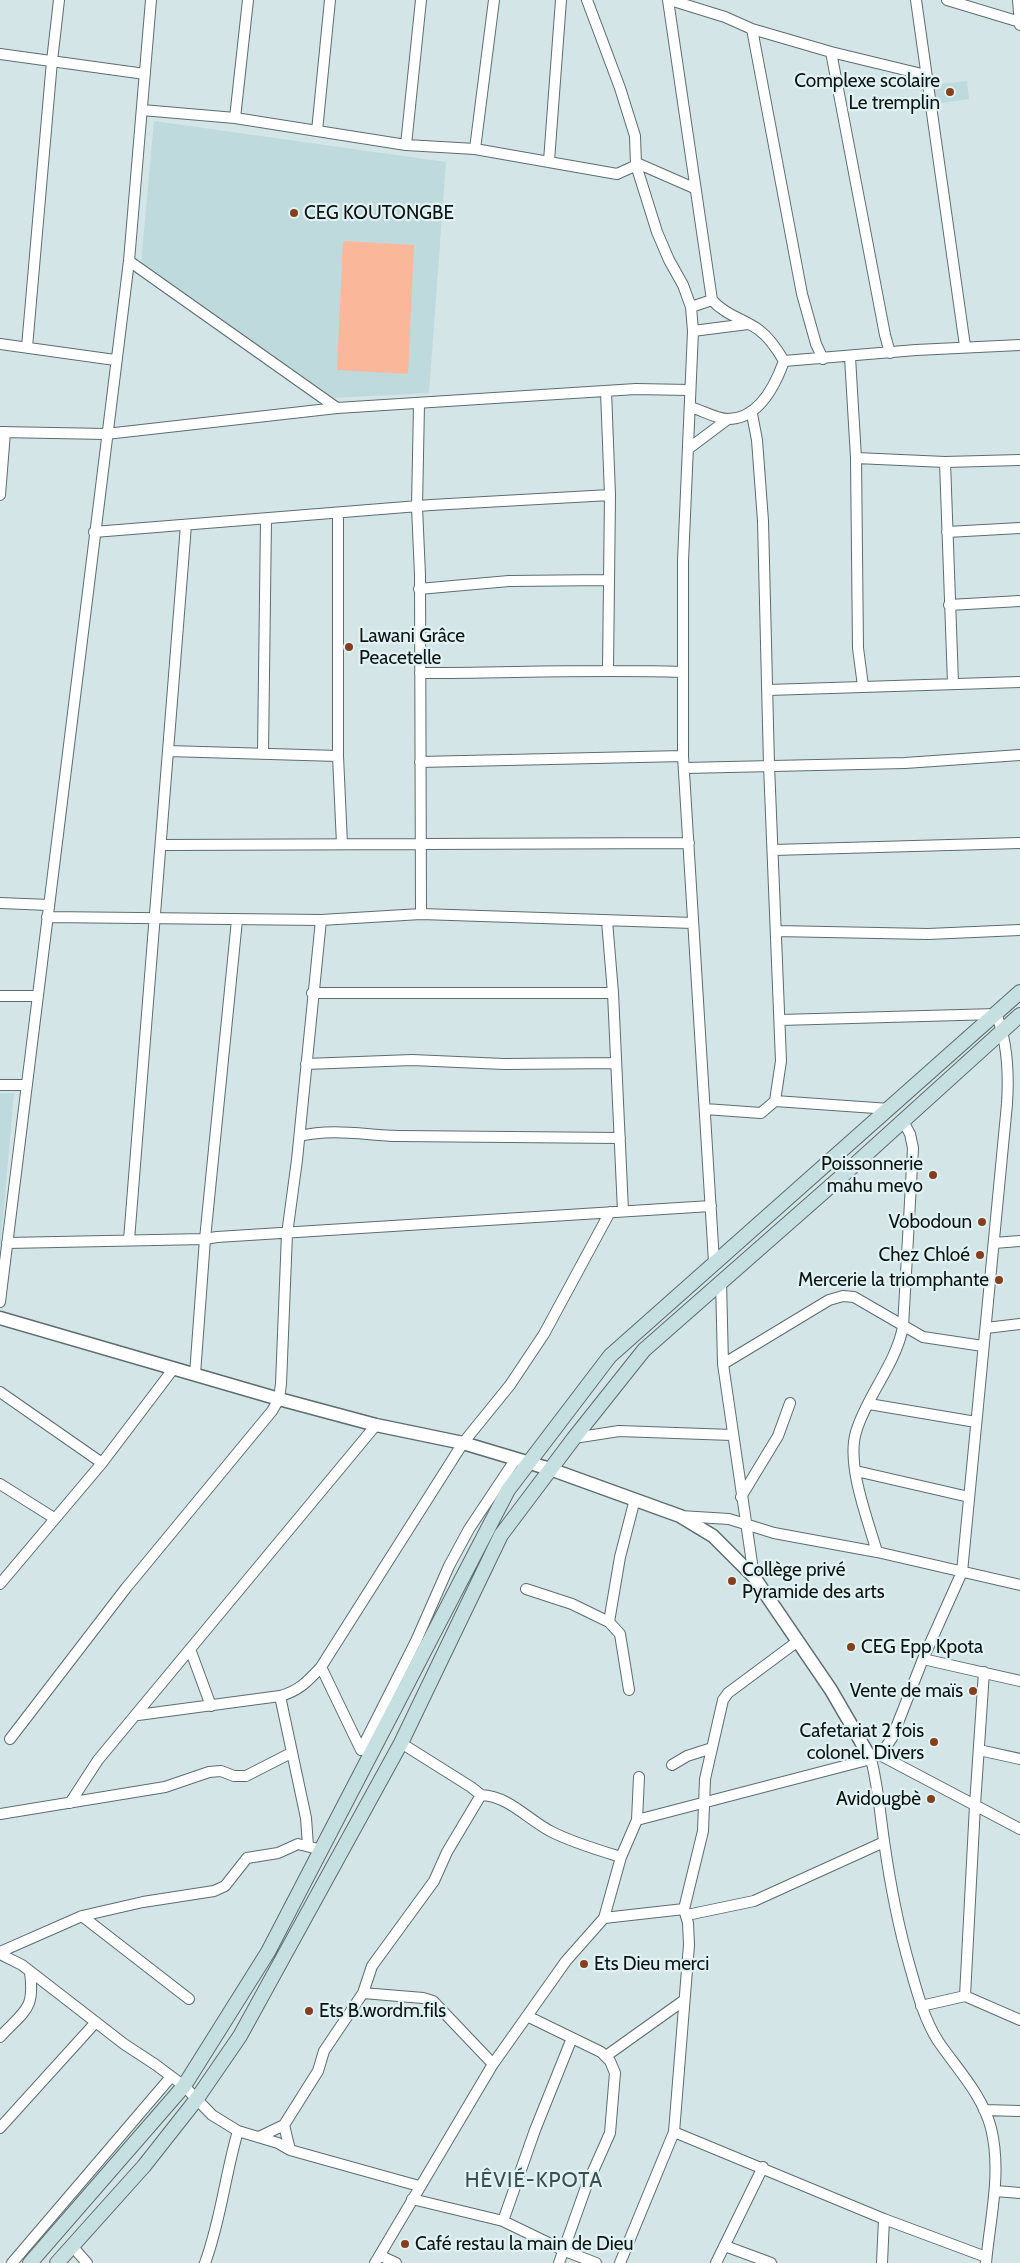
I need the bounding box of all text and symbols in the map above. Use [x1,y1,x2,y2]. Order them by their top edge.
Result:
place label: Complexe scolaire Le tremplin [794,70,940,114]
marker: Complexe scolaire Le tremplin [944,86,956,98]
place label: CEG KOUTONGBE [304,202,454,224]
marker: CEG KOUTONGBE [288,207,300,219]
place label: Lawani Grâce Peacetelle [359,625,465,669]
marker: Lawani Grâce Peacetelle [343,641,355,653]
place label: Poissonnerie mahu mevo [821,1153,923,1197]
marker: Poissonnerie mahu mevo [927,1169,939,1181]
place label: Vobodoun [889,1211,972,1233]
marker: Vobodoun [976,1216,988,1228]
place label: Chez Chloé [878,1244,970,1266]
marker: Chez Chloé [974,1249,986,1261]
place label: Mercerie la triomphante [798,1269,989,1291]
marker: Mercerie la triomphante [993,1274,1005,1286]
place label: Collège privé Pyramide des arts [742,1559,884,1603]
marker: Collège privé Pyramide des arts [726,1575,738,1587]
place label: CEG Epp Kpota [861,1636,983,1658]
marker: CEG Epp Kpota [845,1641,857,1653]
place label: Vente de maïs [850,1680,963,1702]
marker: Vente de maïs [967,1685,979,1697]
place label: Cafetariat 2 fois colonel. Divers [800,1720,924,1764]
marker: Cafetariat 2 fois colonel. Divers [928,1736,940,1748]
place label: Avidougbè [836,1788,921,1810]
marker: Avidougbè [925,1793,937,1805]
place label: Ets Dieu merci [594,1953,709,1975]
marker: Ets Dieu merci [578,1958,590,1970]
place label: Ets B.wordm.fils [319,2000,446,2022]
marker: Ets B.wordm.fils [303,2005,315,2017]
district label: HÊVIÉ-KPOTA [463,2168,605,2194]
place label: Café restau la main de Dieu [415,2233,633,2255]
marker: Café restau la main de Dieu [399,2238,411,2250]

